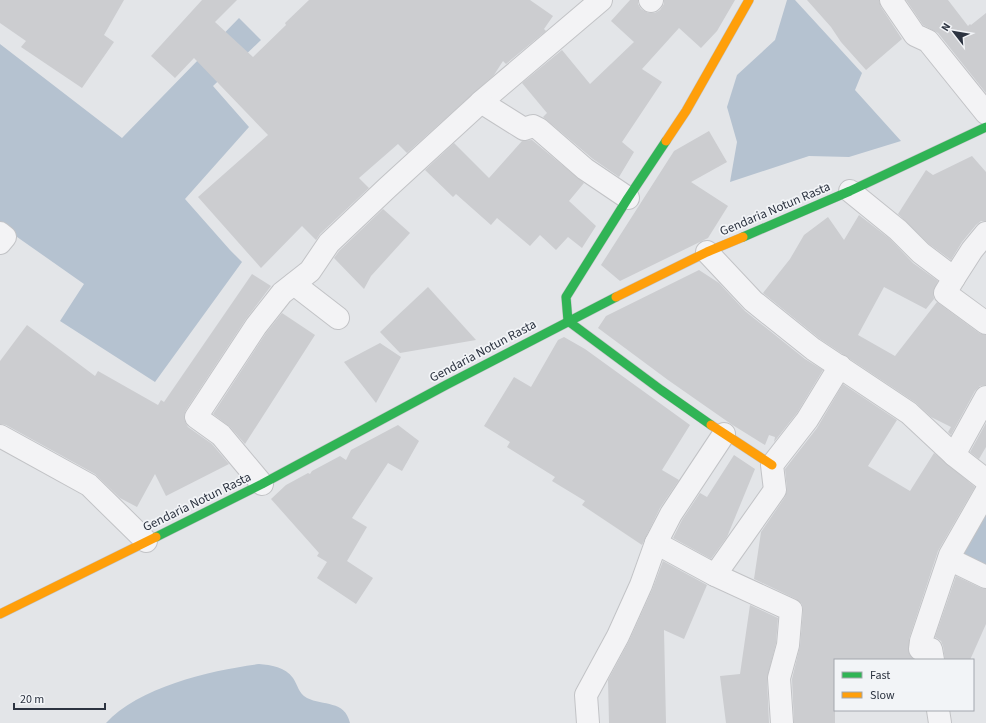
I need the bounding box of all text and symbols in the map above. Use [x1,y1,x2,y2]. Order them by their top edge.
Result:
north arrow [934,12,974,52]
text: N [938,20,954,34]
street label: Gendaria Notun Rasta [717,178,833,240]
street label: Gendaria Notun Rasta [427,315,539,387]
street label: Gendaria Notun Rasta [140,468,254,536]
legend [834,659,974,711]
text: Fast [870,667,890,684]
scale bar [14,685,105,711]
text: Slow [870,687,895,704]
text: 20 m [20,691,44,708]

